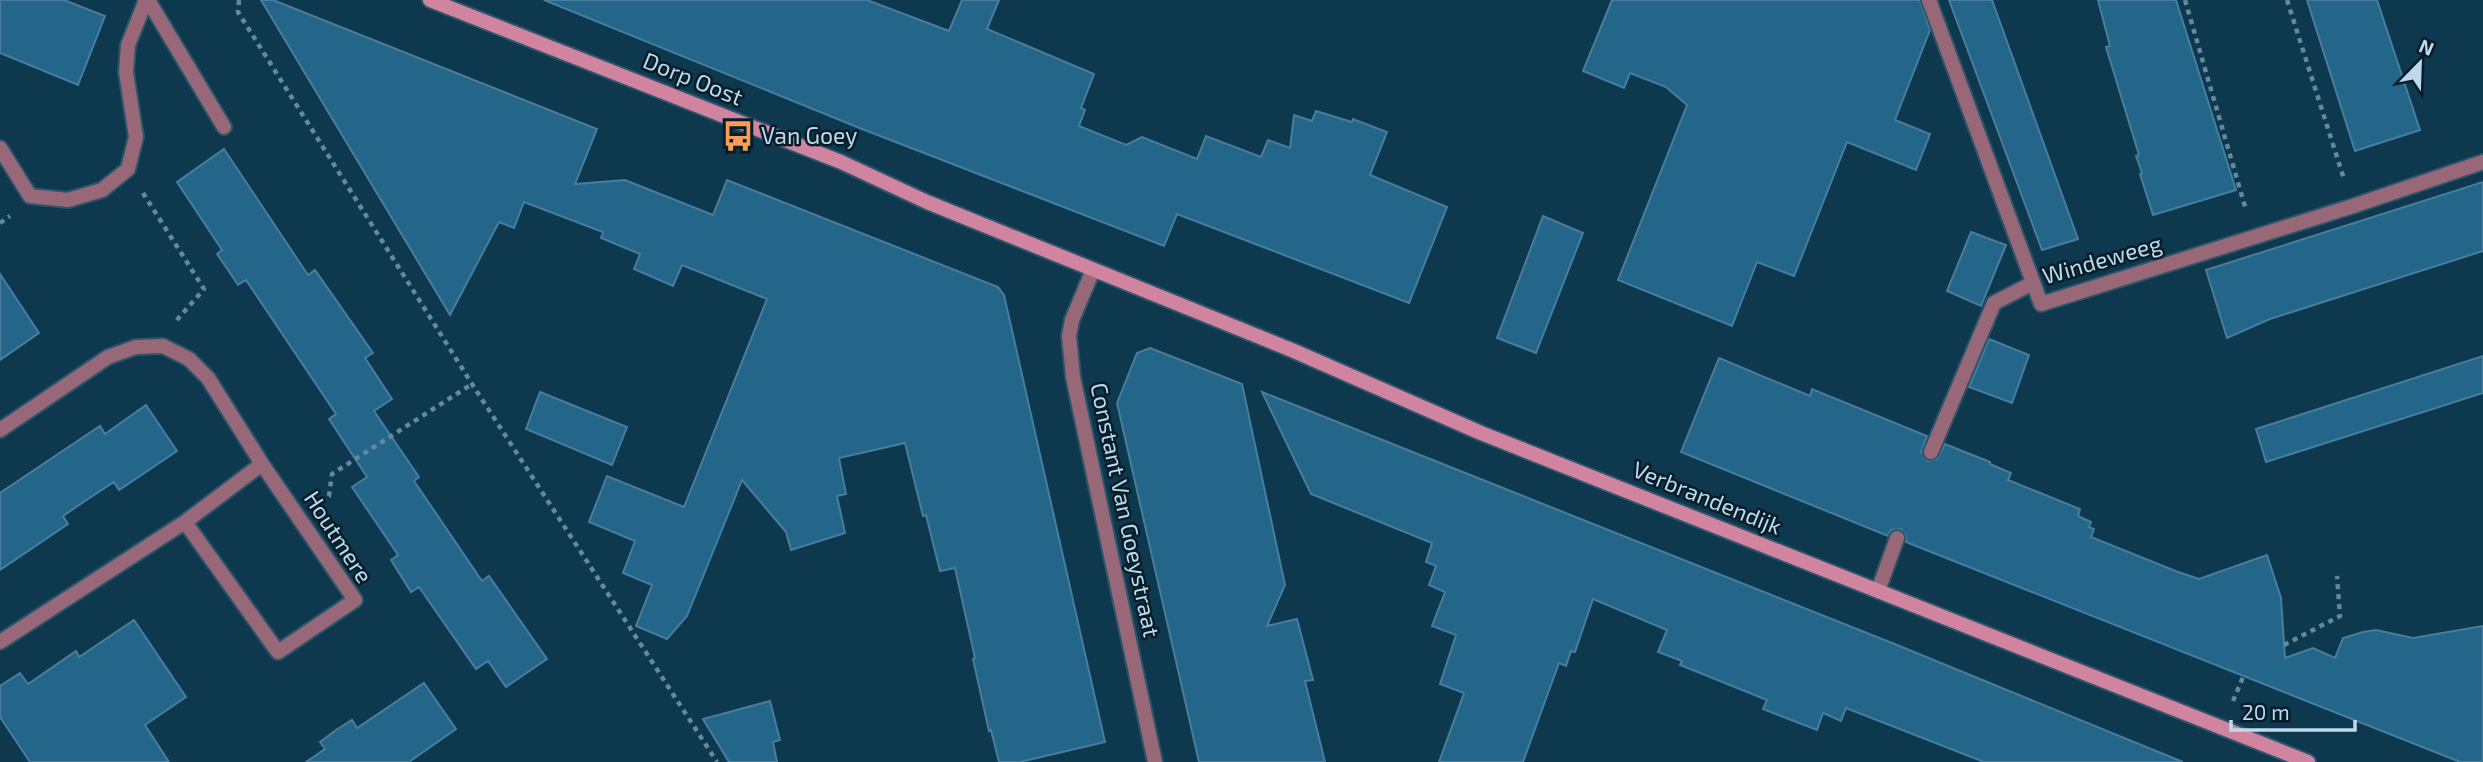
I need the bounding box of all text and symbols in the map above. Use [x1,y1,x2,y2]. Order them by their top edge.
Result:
north arrow [2385,28,2455,98]
text: N [2416,34,2438,60]
street label: Dorp Oost [639,45,747,111]
bus stop icon: Van Goey [721,119,755,153]
place label: Van Goey [761,121,857,149]
street label: Windeweeg [2039,229,2165,289]
street label: Constant Van Goeystraat [1085,380,1167,640]
street label: Verbrandendijk [1629,454,1786,540]
street label: Houtmere [299,485,379,588]
scale bar [2231,688,2355,732]
text: 20 m [2242,699,2290,724]

